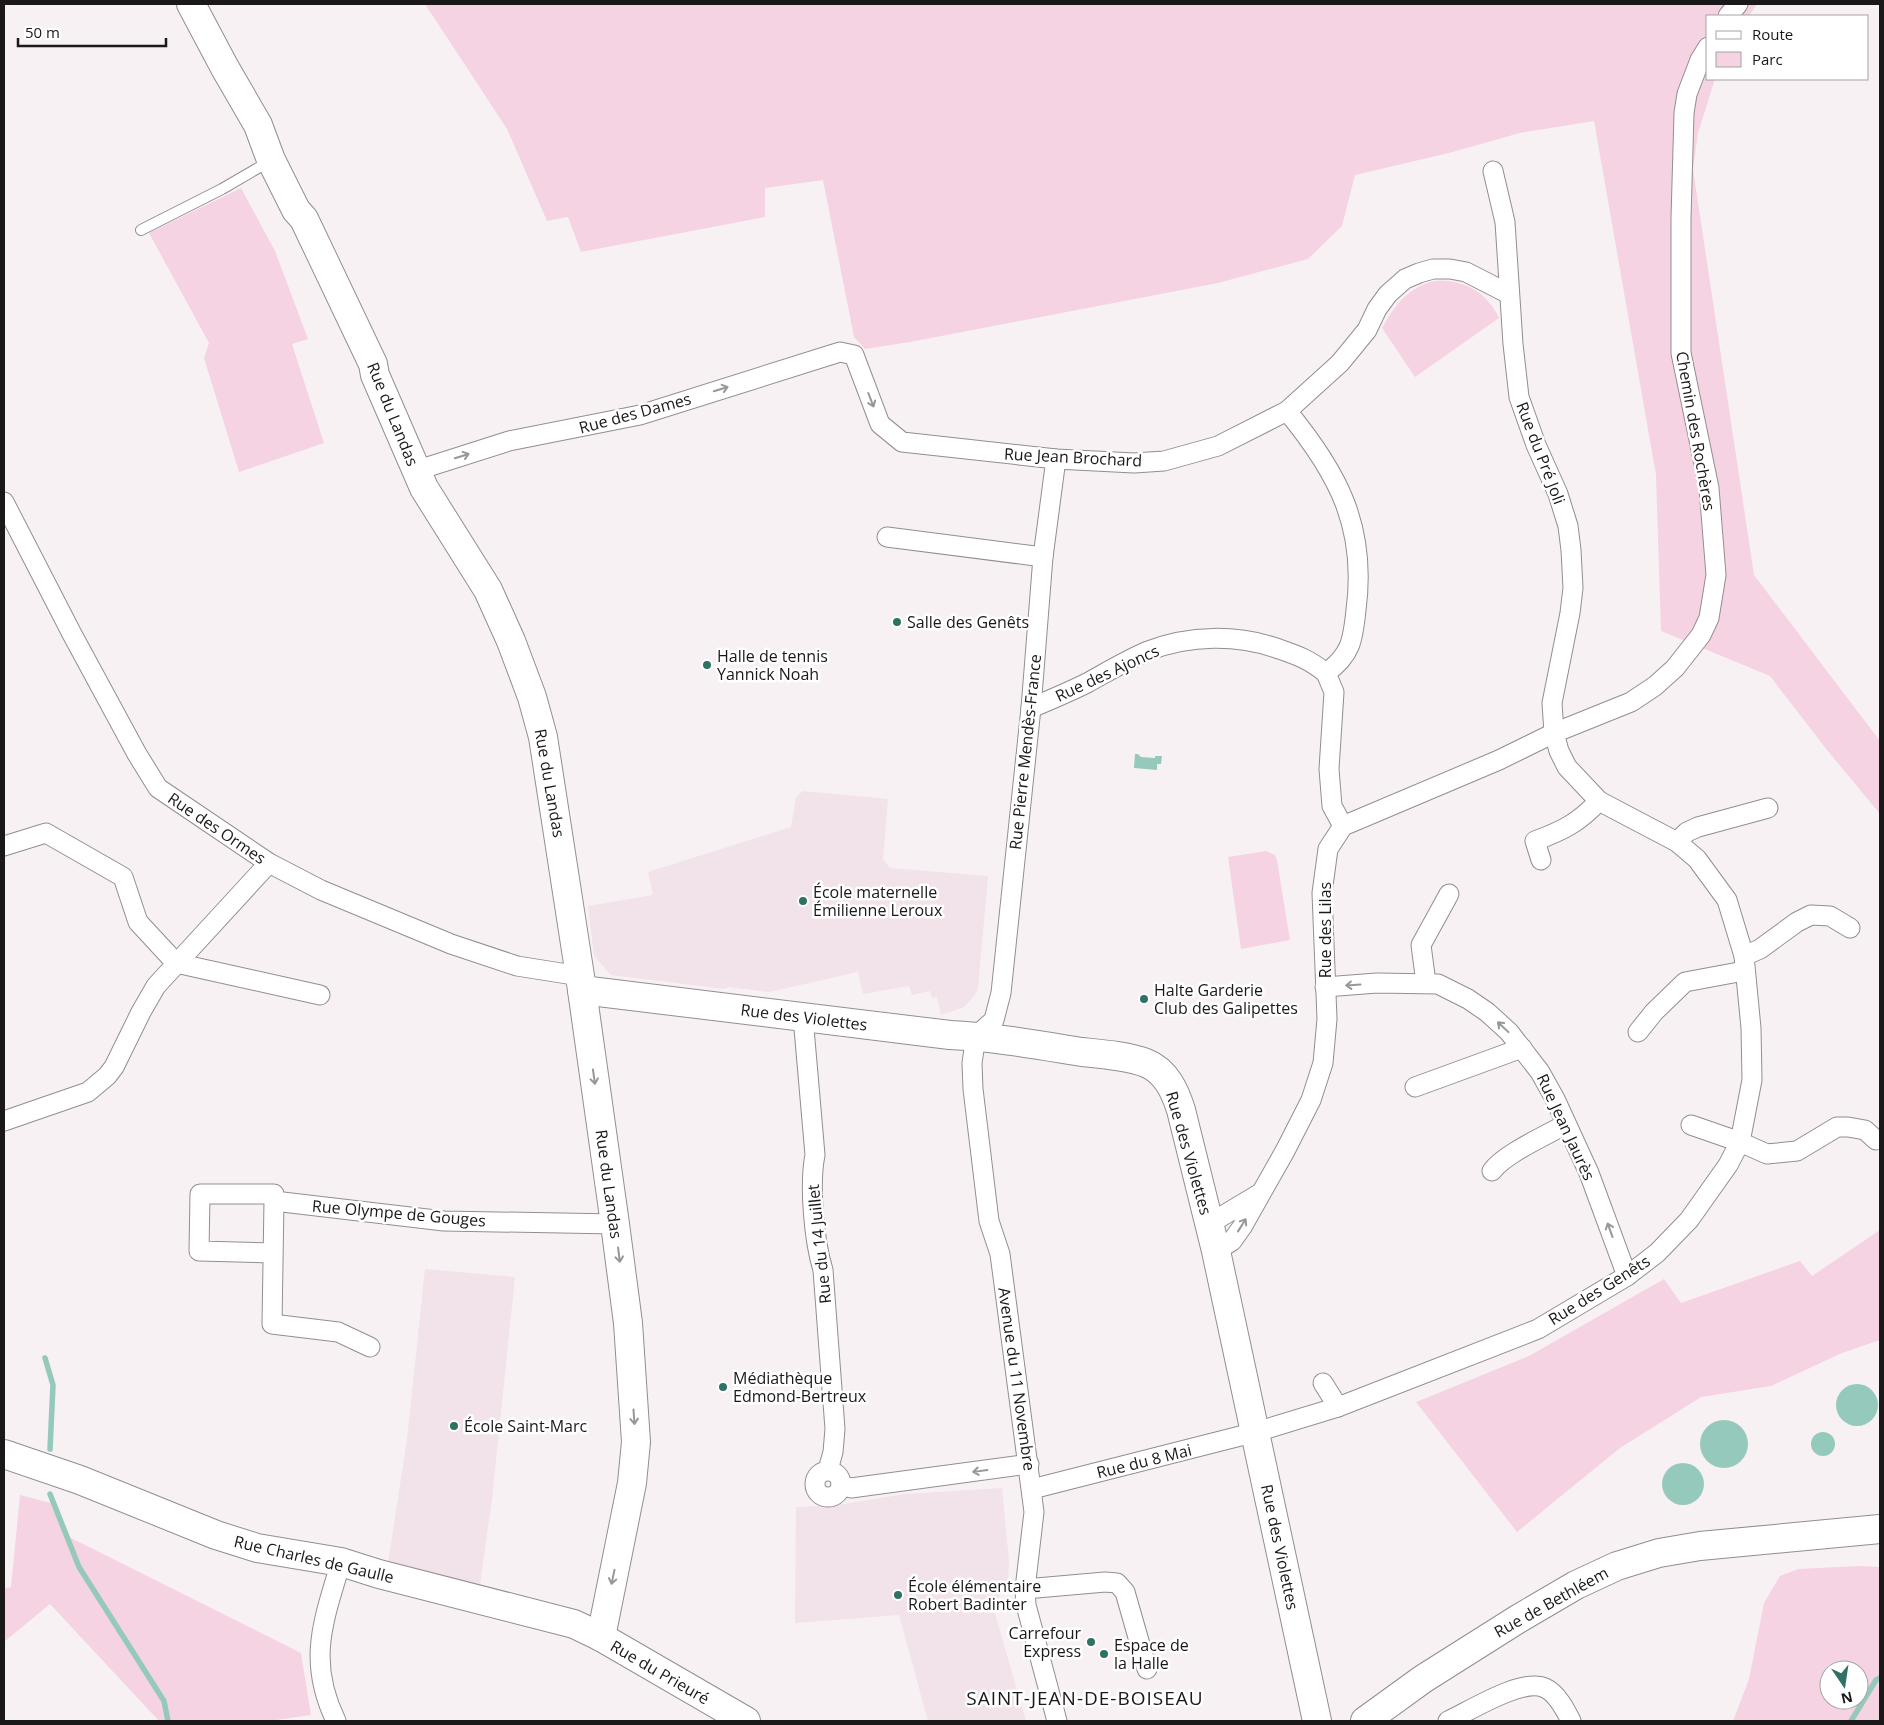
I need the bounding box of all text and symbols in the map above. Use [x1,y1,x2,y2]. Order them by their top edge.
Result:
scale bar [18,15,165,47]
legend [1706,15,1869,80]
text: 50 m [25,22,60,42]
text: Route [1752,24,1793,44]
text: Parc [1752,49,1783,69]
street label: Chemin des Rochères [1671,350,1721,512]
street label: Rue du Landas [362,359,424,469]
one-way arrow [712,384,728,394]
street label: Rue des Dames [576,387,694,439]
one-way arrow [867,392,876,408]
street label: Rue du Pré Joli [1511,399,1571,507]
street label: Rue Jean Brochard [1003,442,1143,472]
one-way arrow [454,451,469,460]
place label: Salle des Genêts [907,611,1029,633]
marker: Salle des Genêts [891,616,903,628]
street label: Rue des Ajoncs [1051,639,1163,707]
place label: Halle de tennis Yannick Noah [717,645,828,685]
street label: Rue Pierre Mendès-France [1004,653,1046,851]
marker: Halle de tennis Yannick Noah [701,659,713,671]
street label: Rue du Landas [530,727,570,839]
street label: Rue des Ormes [164,787,270,869]
place label: École maternelle Émilienne Leroux [813,881,943,921]
street label: Rue des Lilas [1314,882,1336,978]
marker: École maternelle Émilienne Leroux [797,895,809,907]
place label: Halte Garderie Club des Galipettes [1154,979,1298,1019]
one-way arrow [1346,980,1362,990]
marker: Halte Garderie Club des Galipettes [1138,993,1150,1005]
street label: Rue des Violettes [739,998,869,1036]
one-way arrow [1496,1021,1509,1032]
one-way arrow [589,1068,599,1084]
street label: Rue Jean Jaurès [1532,1070,1600,1184]
street label: Rue des Violettes [1161,1089,1217,1217]
street label: Rue du Landas [590,1128,628,1240]
street label: Rue du 14 Juillet [802,1183,836,1305]
street label: Rue Olympe de Gouges [311,1194,487,1232]
one-way arrow [1238,1219,1248,1233]
one-way arrow [1605,1223,1614,1238]
one-way arrow [614,1246,624,1262]
street label: Rue des Genêts [1544,1250,1654,1330]
street label: Avenue du 11 Novembre [993,1286,1041,1472]
place label: Médiathèque Edmond-Bertreux [733,1367,867,1407]
marker: Médiathèque Edmond-Bertreux [717,1381,729,1393]
one-way arrow [629,1408,638,1424]
place label: École Saint-Marc [464,1415,588,1437]
marker: École Saint-Marc [448,1420,460,1432]
street label: Rue du 8 Mai [1094,1439,1194,1483]
one-way arrow [973,1466,989,1476]
street label: Rue des Violettes [1256,1482,1304,1612]
street label: Rue Charles de Gaulle [232,1530,396,1588]
street label: Rue de Bethléem [1490,1561,1612,1643]
one-way arrow [608,1569,618,1585]
place label: École élémentaire Robert Badinter [908,1575,1041,1615]
marker: École élémentaire Robert Badinter [892,1589,904,1601]
place label: Carrefour Express [1009,1622,1081,1662]
place label: Espace de la Halle [1114,1634,1189,1674]
street label: Rue du Prieuré [606,1635,714,1709]
marker: Carrefour Express [1085,1636,1097,1648]
marker: Espace de la Halle [1098,1648,1110,1660]
north arrow [1819,1660,1869,1710]
district label: SAINT-JEAN-DE-BOISEAU [966,1685,1204,1711]
text: N [1839,1688,1855,1709]

